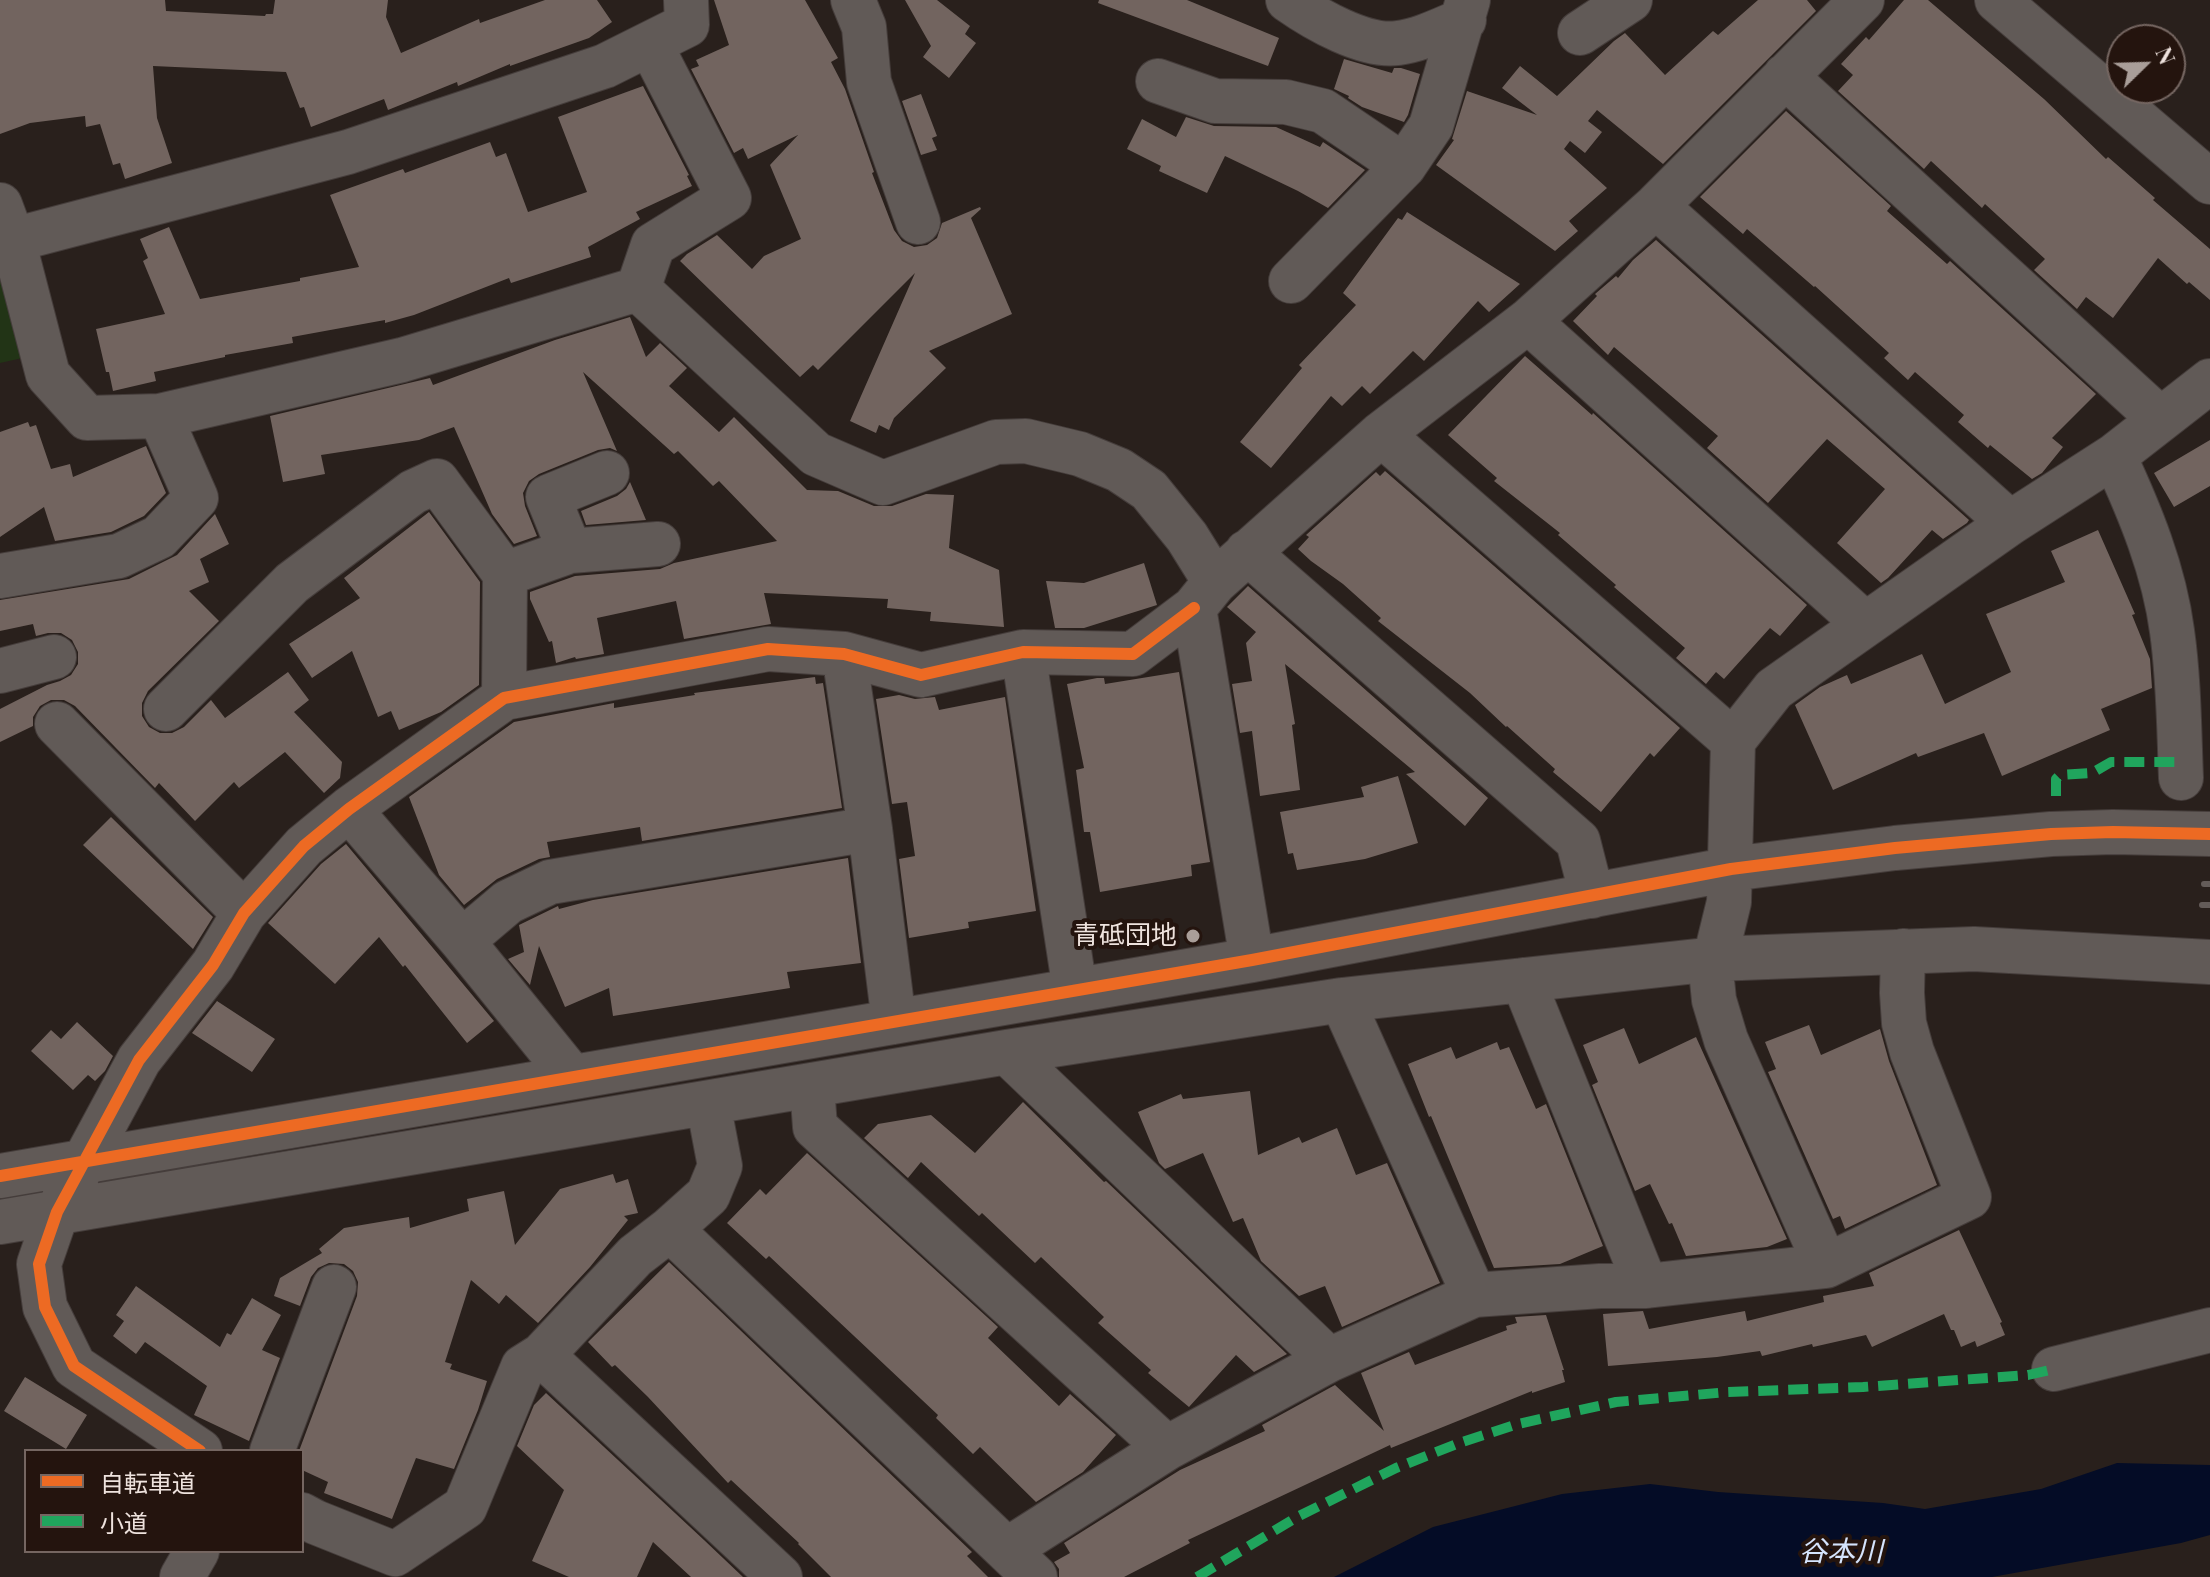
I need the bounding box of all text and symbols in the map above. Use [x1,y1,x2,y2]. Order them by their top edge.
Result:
north arrow [2106,24,2186,104]
text: N [2149,42,2183,69]
place label: 青砥団地 [1073,920,1177,952]
marker: 青砥団地 [1184,927,1202,945]
legend [24,1449,304,1553]
text: 自転車道 [100,1466,196,1498]
text: 小道 [100,1506,148,1538]
water label: 谷本川 [1799,1535,1883,1569]

